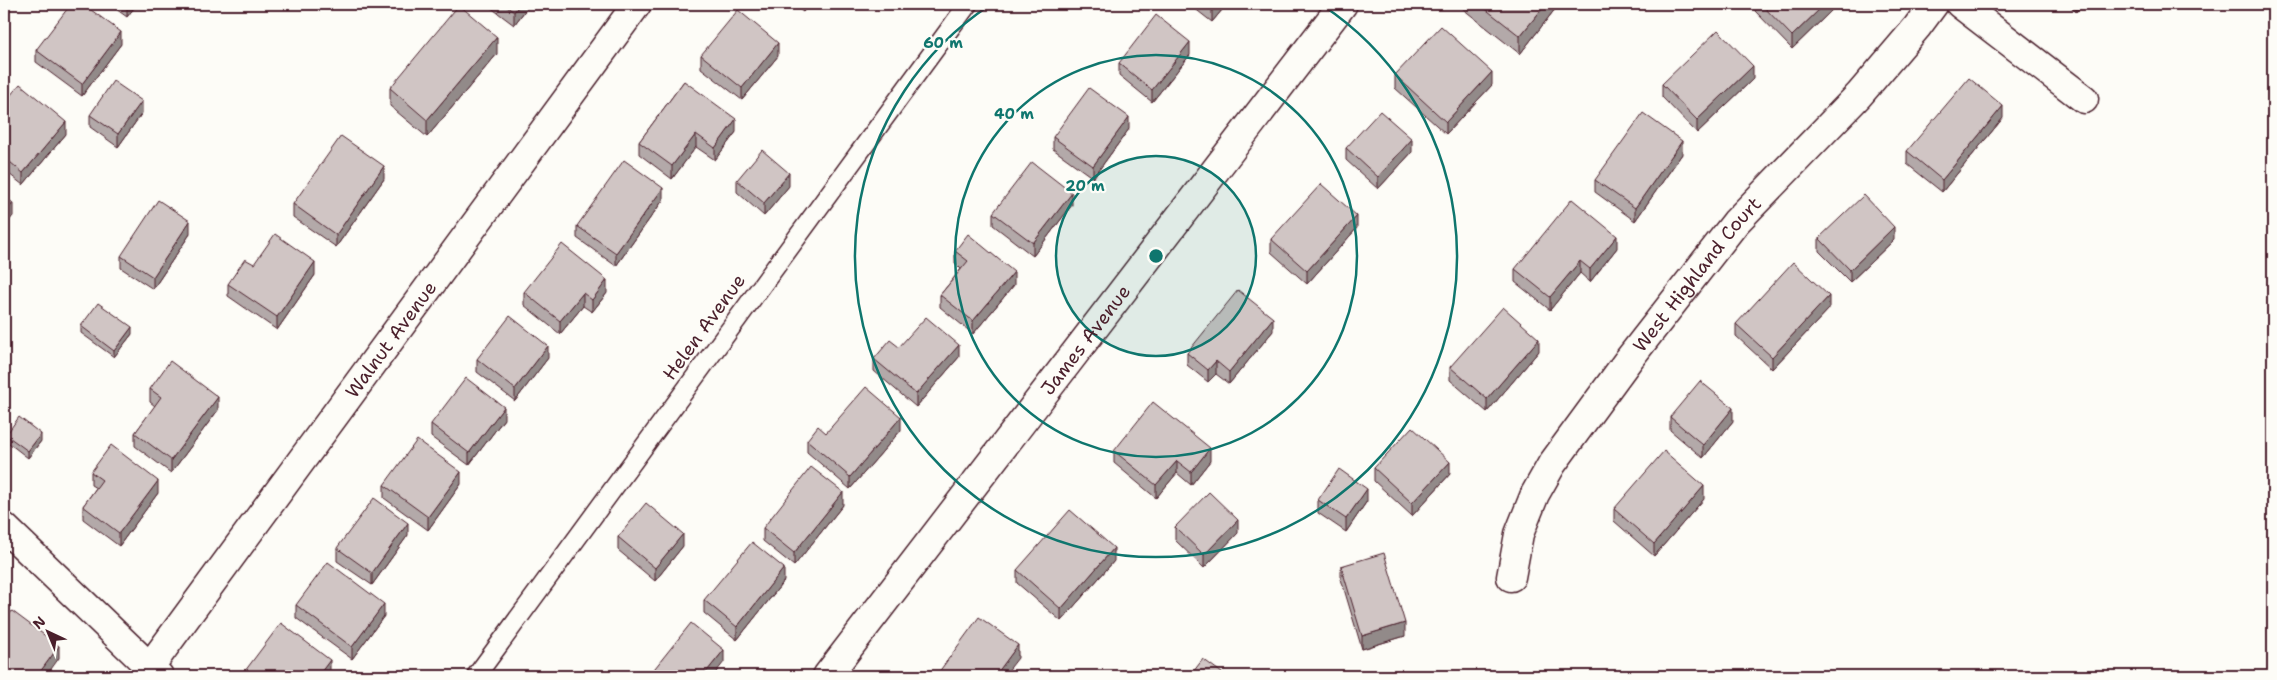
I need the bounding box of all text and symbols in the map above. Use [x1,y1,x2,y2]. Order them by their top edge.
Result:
text: 60 m [923,33,963,53]
text: 40 m [994,104,1034,124]
text: 20 m [1065,176,1105,196]
street label: West Highland Court [1627,191,1766,357]
centre of rings [1147,247,1165,265]
street label: Helen Avenue [657,269,751,385]
street label: Walnut Avenue [339,276,442,403]
street label: James Avenue [1035,279,1136,400]
north arrow [22,608,72,658]
text: N [29,612,49,633]

